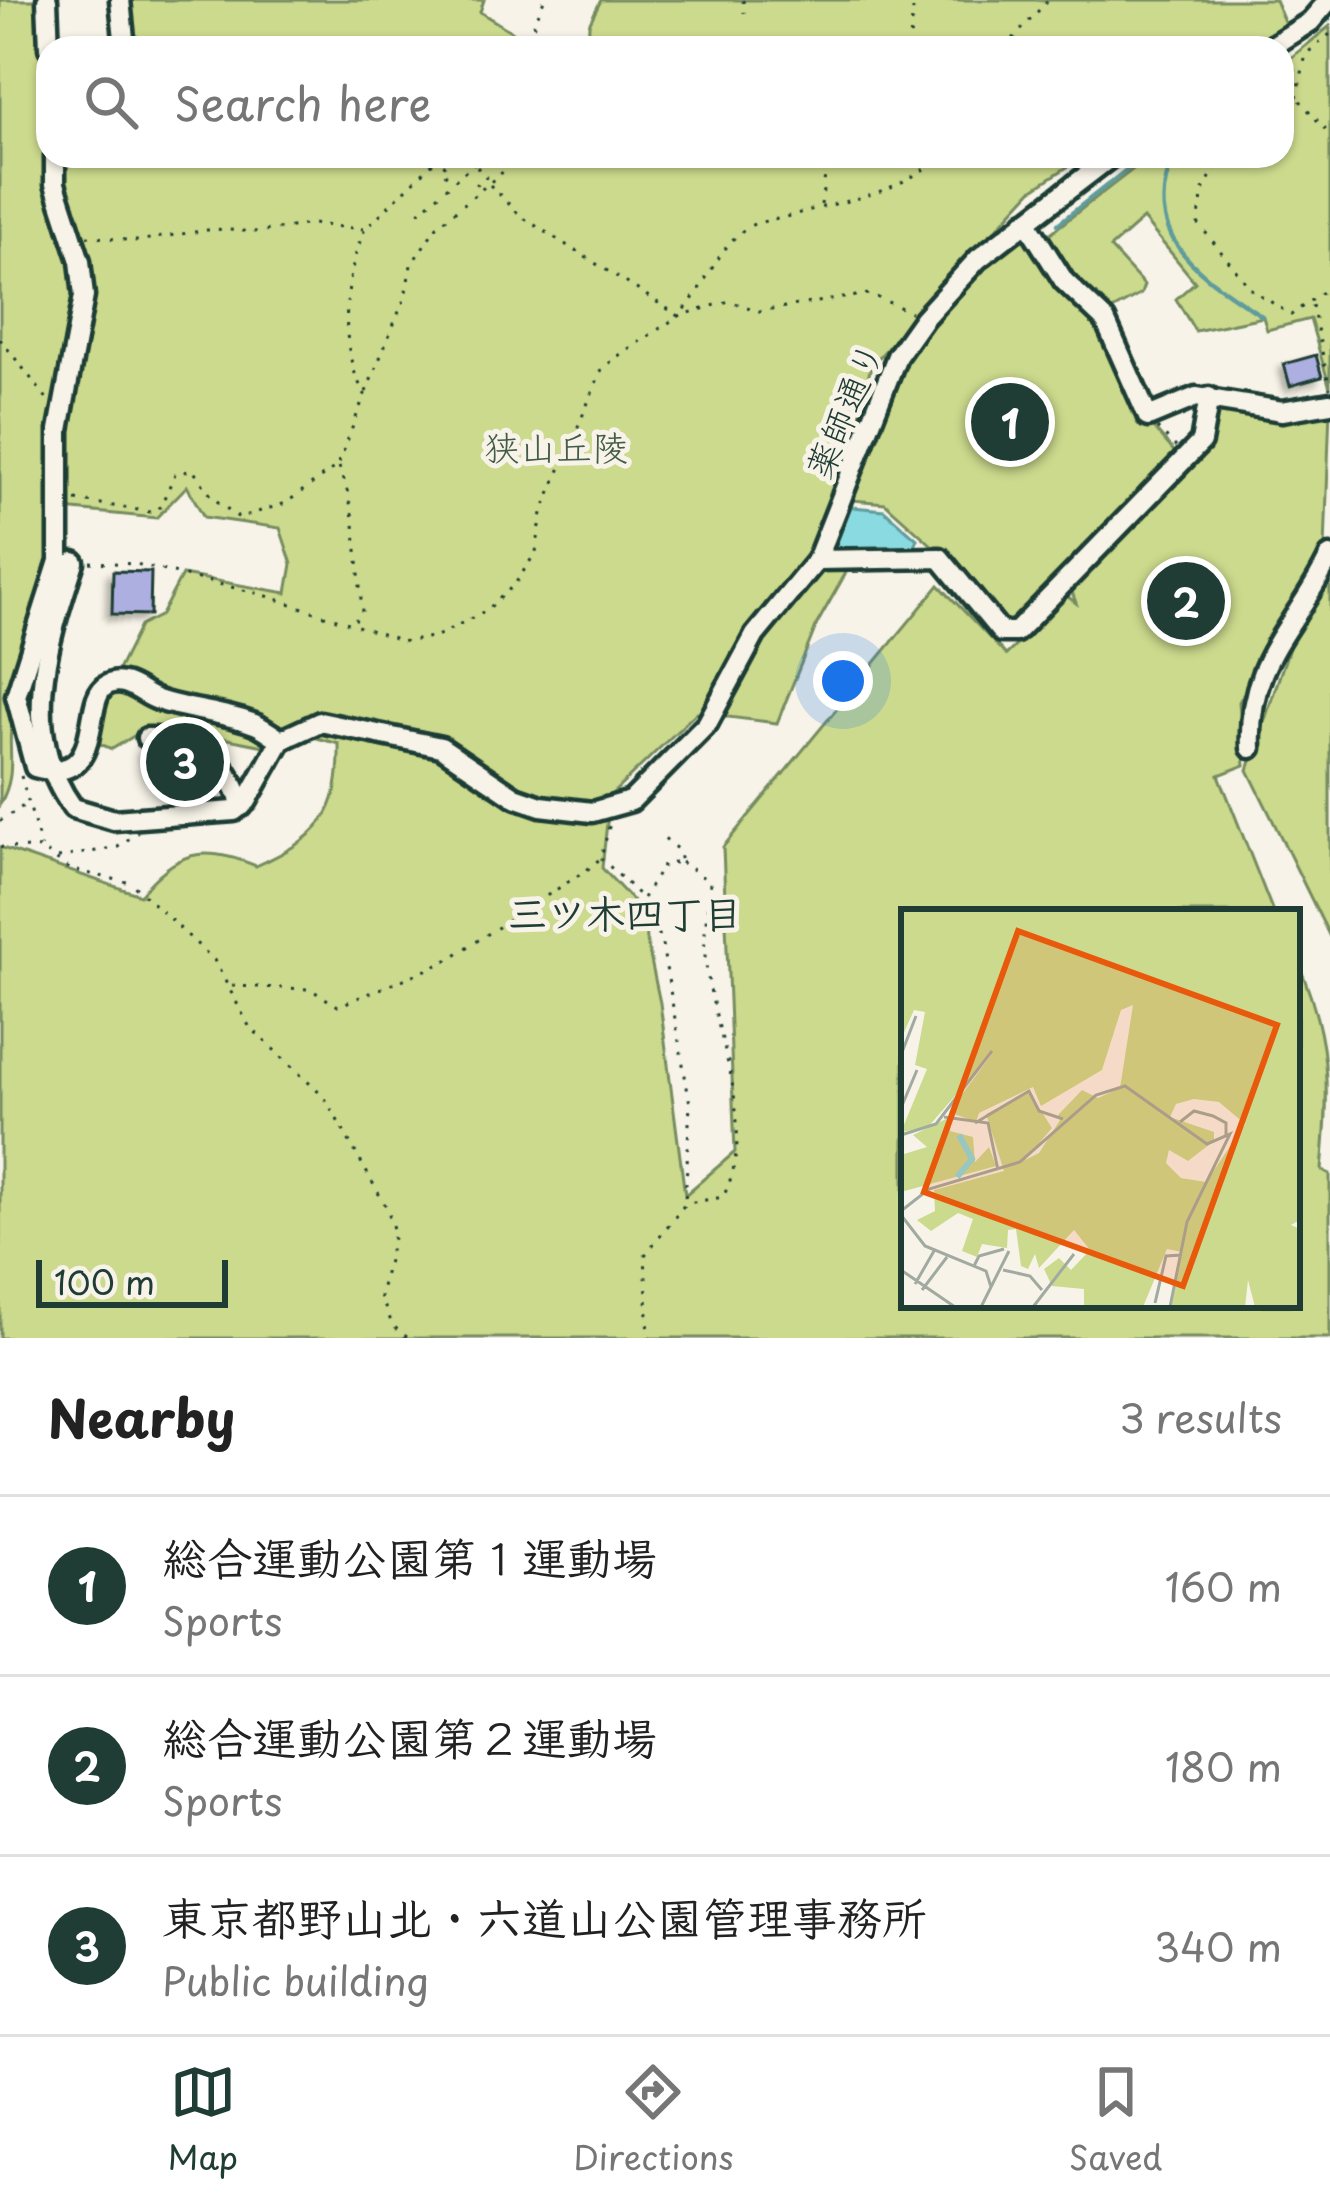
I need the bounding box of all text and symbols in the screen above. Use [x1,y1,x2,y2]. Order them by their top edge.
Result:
search box [36,36,1294,168]
text: Search here [174,68,431,136]
icon: search [78,69,144,135]
street label: 薬師通り [790,332,896,486]
pin: 1 [971,377,1049,467]
park label: 狭山丘陵 [484,419,628,473]
pin: 2 [1147,556,1225,646]
your location [813,651,873,711]
pin: 3 [146,717,224,807]
district label: 三ツ木四丁目 [508,882,742,941]
inset map [901,909,1300,1308]
scale bar [36,1254,228,1307]
text: 100 m [54,1256,155,1306]
text: Nearby [48,1378,235,1455]
text: 3 results [1119,1387,1282,1446]
text: 総合運動公園第１運動場 [162,1522,657,1590]
text: 1 [78,1556,96,1615]
text: 160 m [1165,1556,1282,1615]
text: Sports [162,1590,282,1649]
text: 総合運動公園第２運動場 [162,1702,657,1770]
text: 2 [73,1736,101,1795]
text: 180 m [1165,1736,1282,1795]
text: Sports [162,1770,282,1829]
text: 東京都野山北・六道山公園管理事務所 [162,1882,927,1950]
text: 3 [74,1916,100,1975]
text: 340 m [1154,1916,1282,1975]
text: Public building [162,1950,429,2009]
tab: Map [168,2059,238,2181]
tab: Directions [573,2059,734,2181]
tab: Saved [1069,2059,1162,2181]

